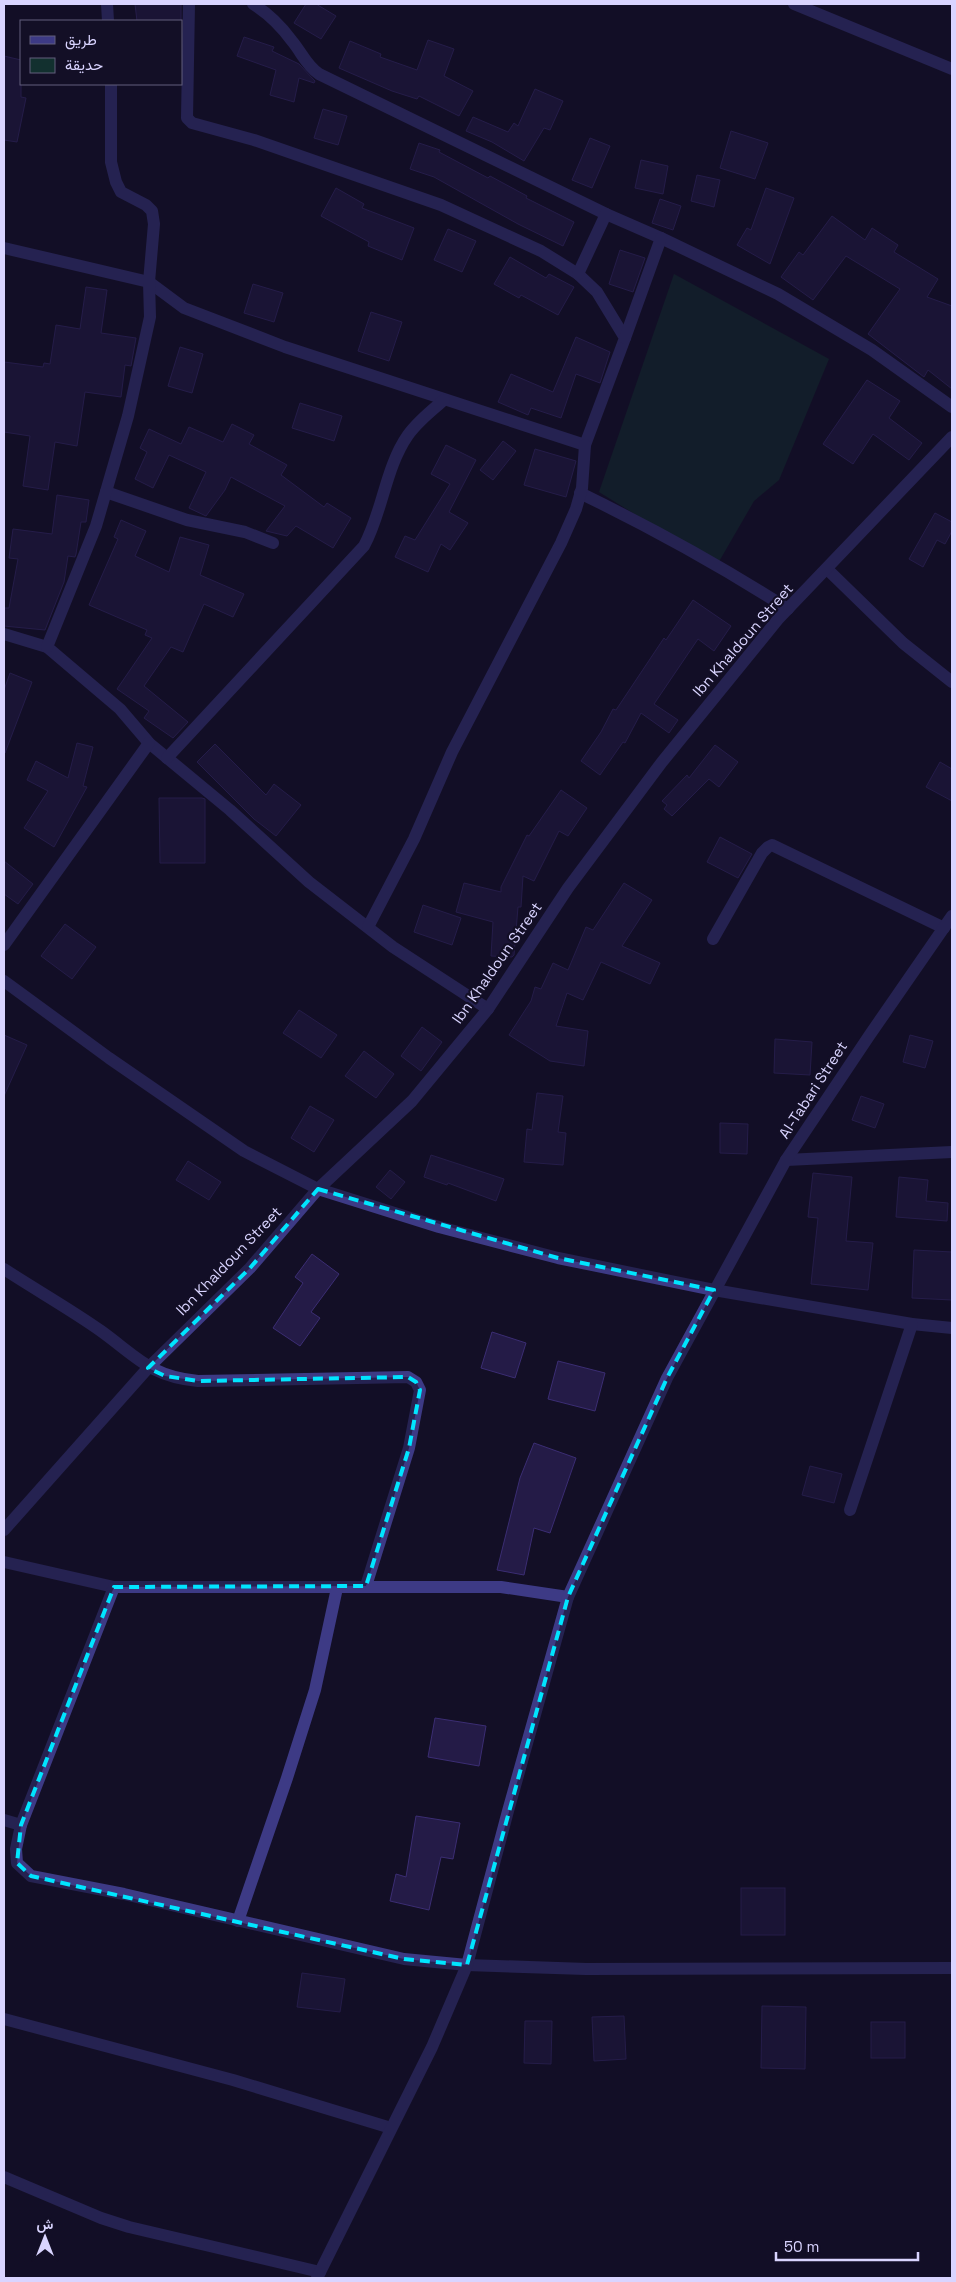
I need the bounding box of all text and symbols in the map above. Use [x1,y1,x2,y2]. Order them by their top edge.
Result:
legend [20,20,182,85]
text: طريق [65,30,97,50]
text: حديقة [65,55,103,74]
street label: Ibn Khaldoun Street [688,579,797,700]
street label: Ibn Khaldoun Street [448,898,546,1027]
street label: Al-Tabari Street [774,1037,851,1142]
street label: Ibn Khaldoun Street [172,1202,286,1319]
north arrow [20,2212,70,2262]
text: ش [37,2215,54,2233]
scale bar [776,2230,918,2262]
text: 50 m [784,2237,819,2256]

